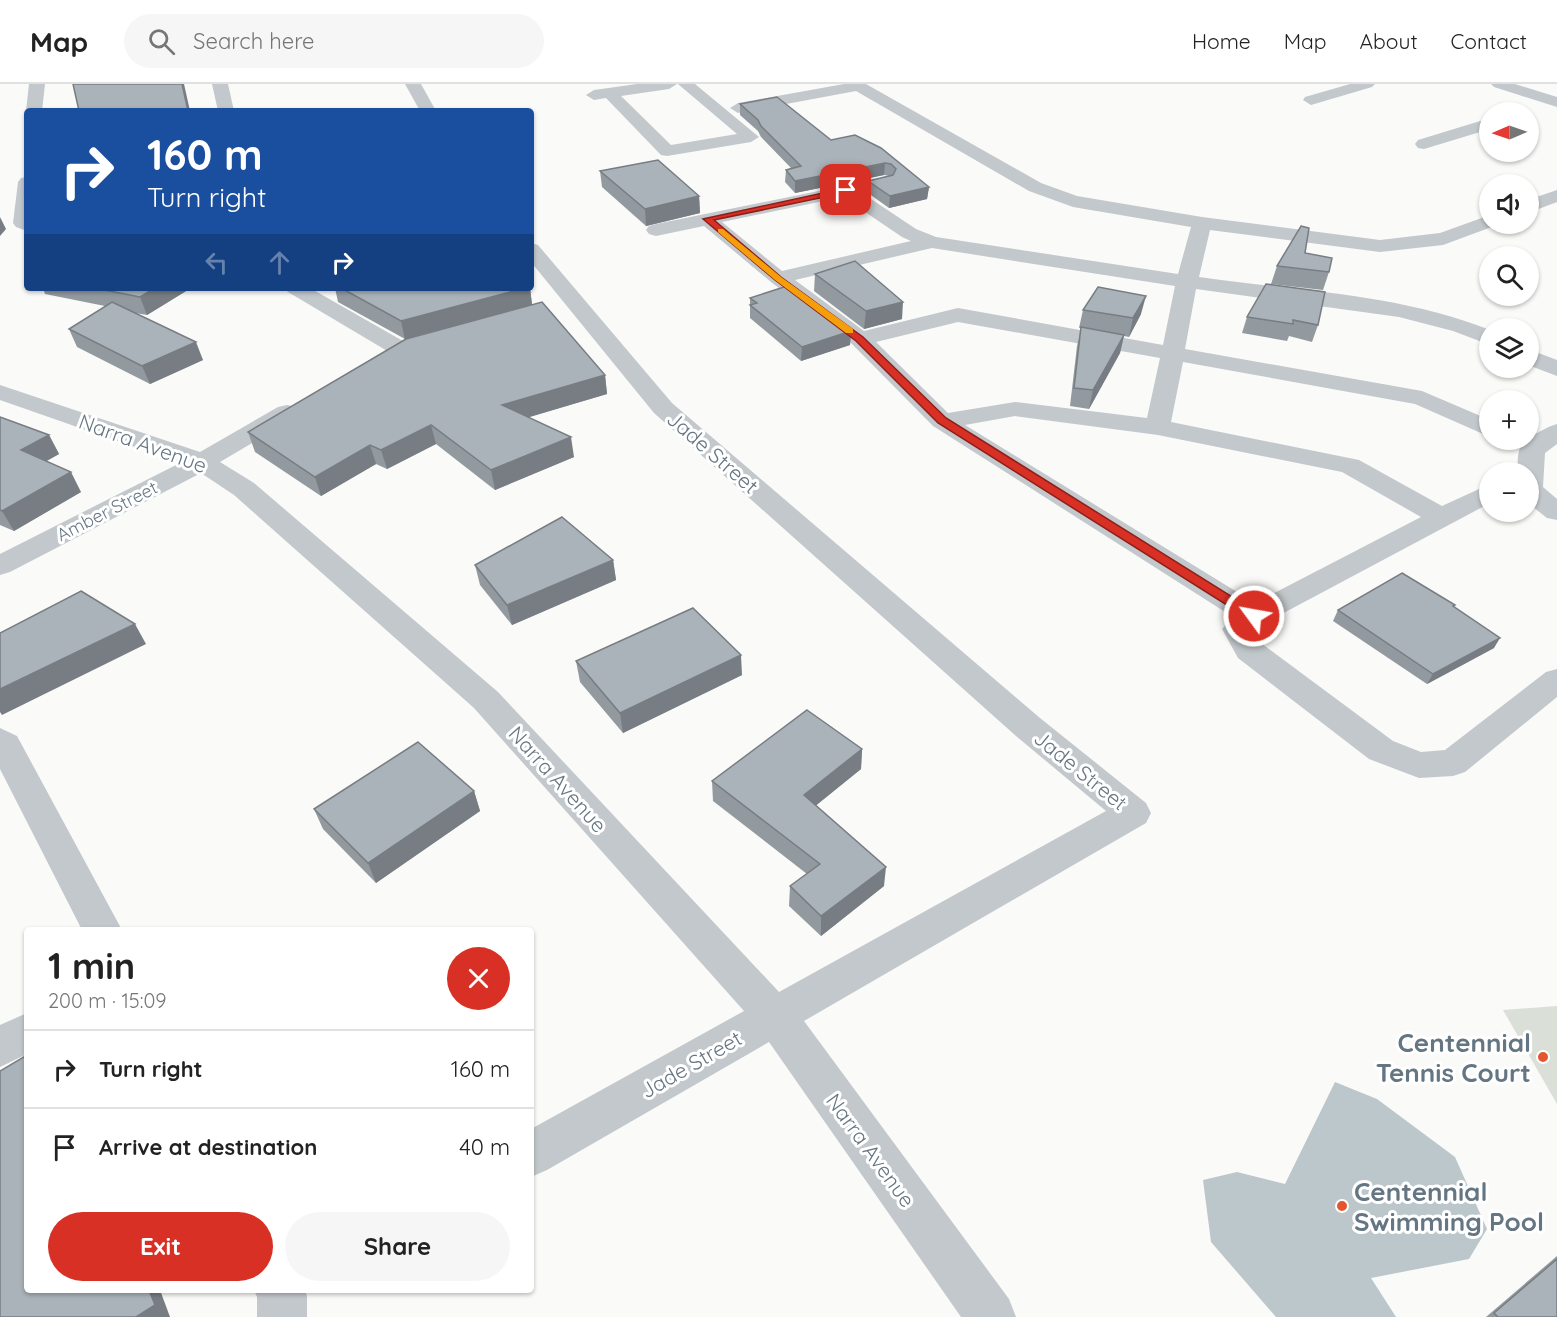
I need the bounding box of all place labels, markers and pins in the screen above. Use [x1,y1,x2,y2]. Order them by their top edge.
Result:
pin [820,164,871,215]
place label: Centennial Tennis Court [1376,1026,1531,1089]
marker: Centennial Tennis Court [1536,1050,1550,1064]
place label: Centennial Swimming Pool [1354,1175,1544,1238]
marker: Centennial Swimming Pool [1335,1199,1349,1213]

